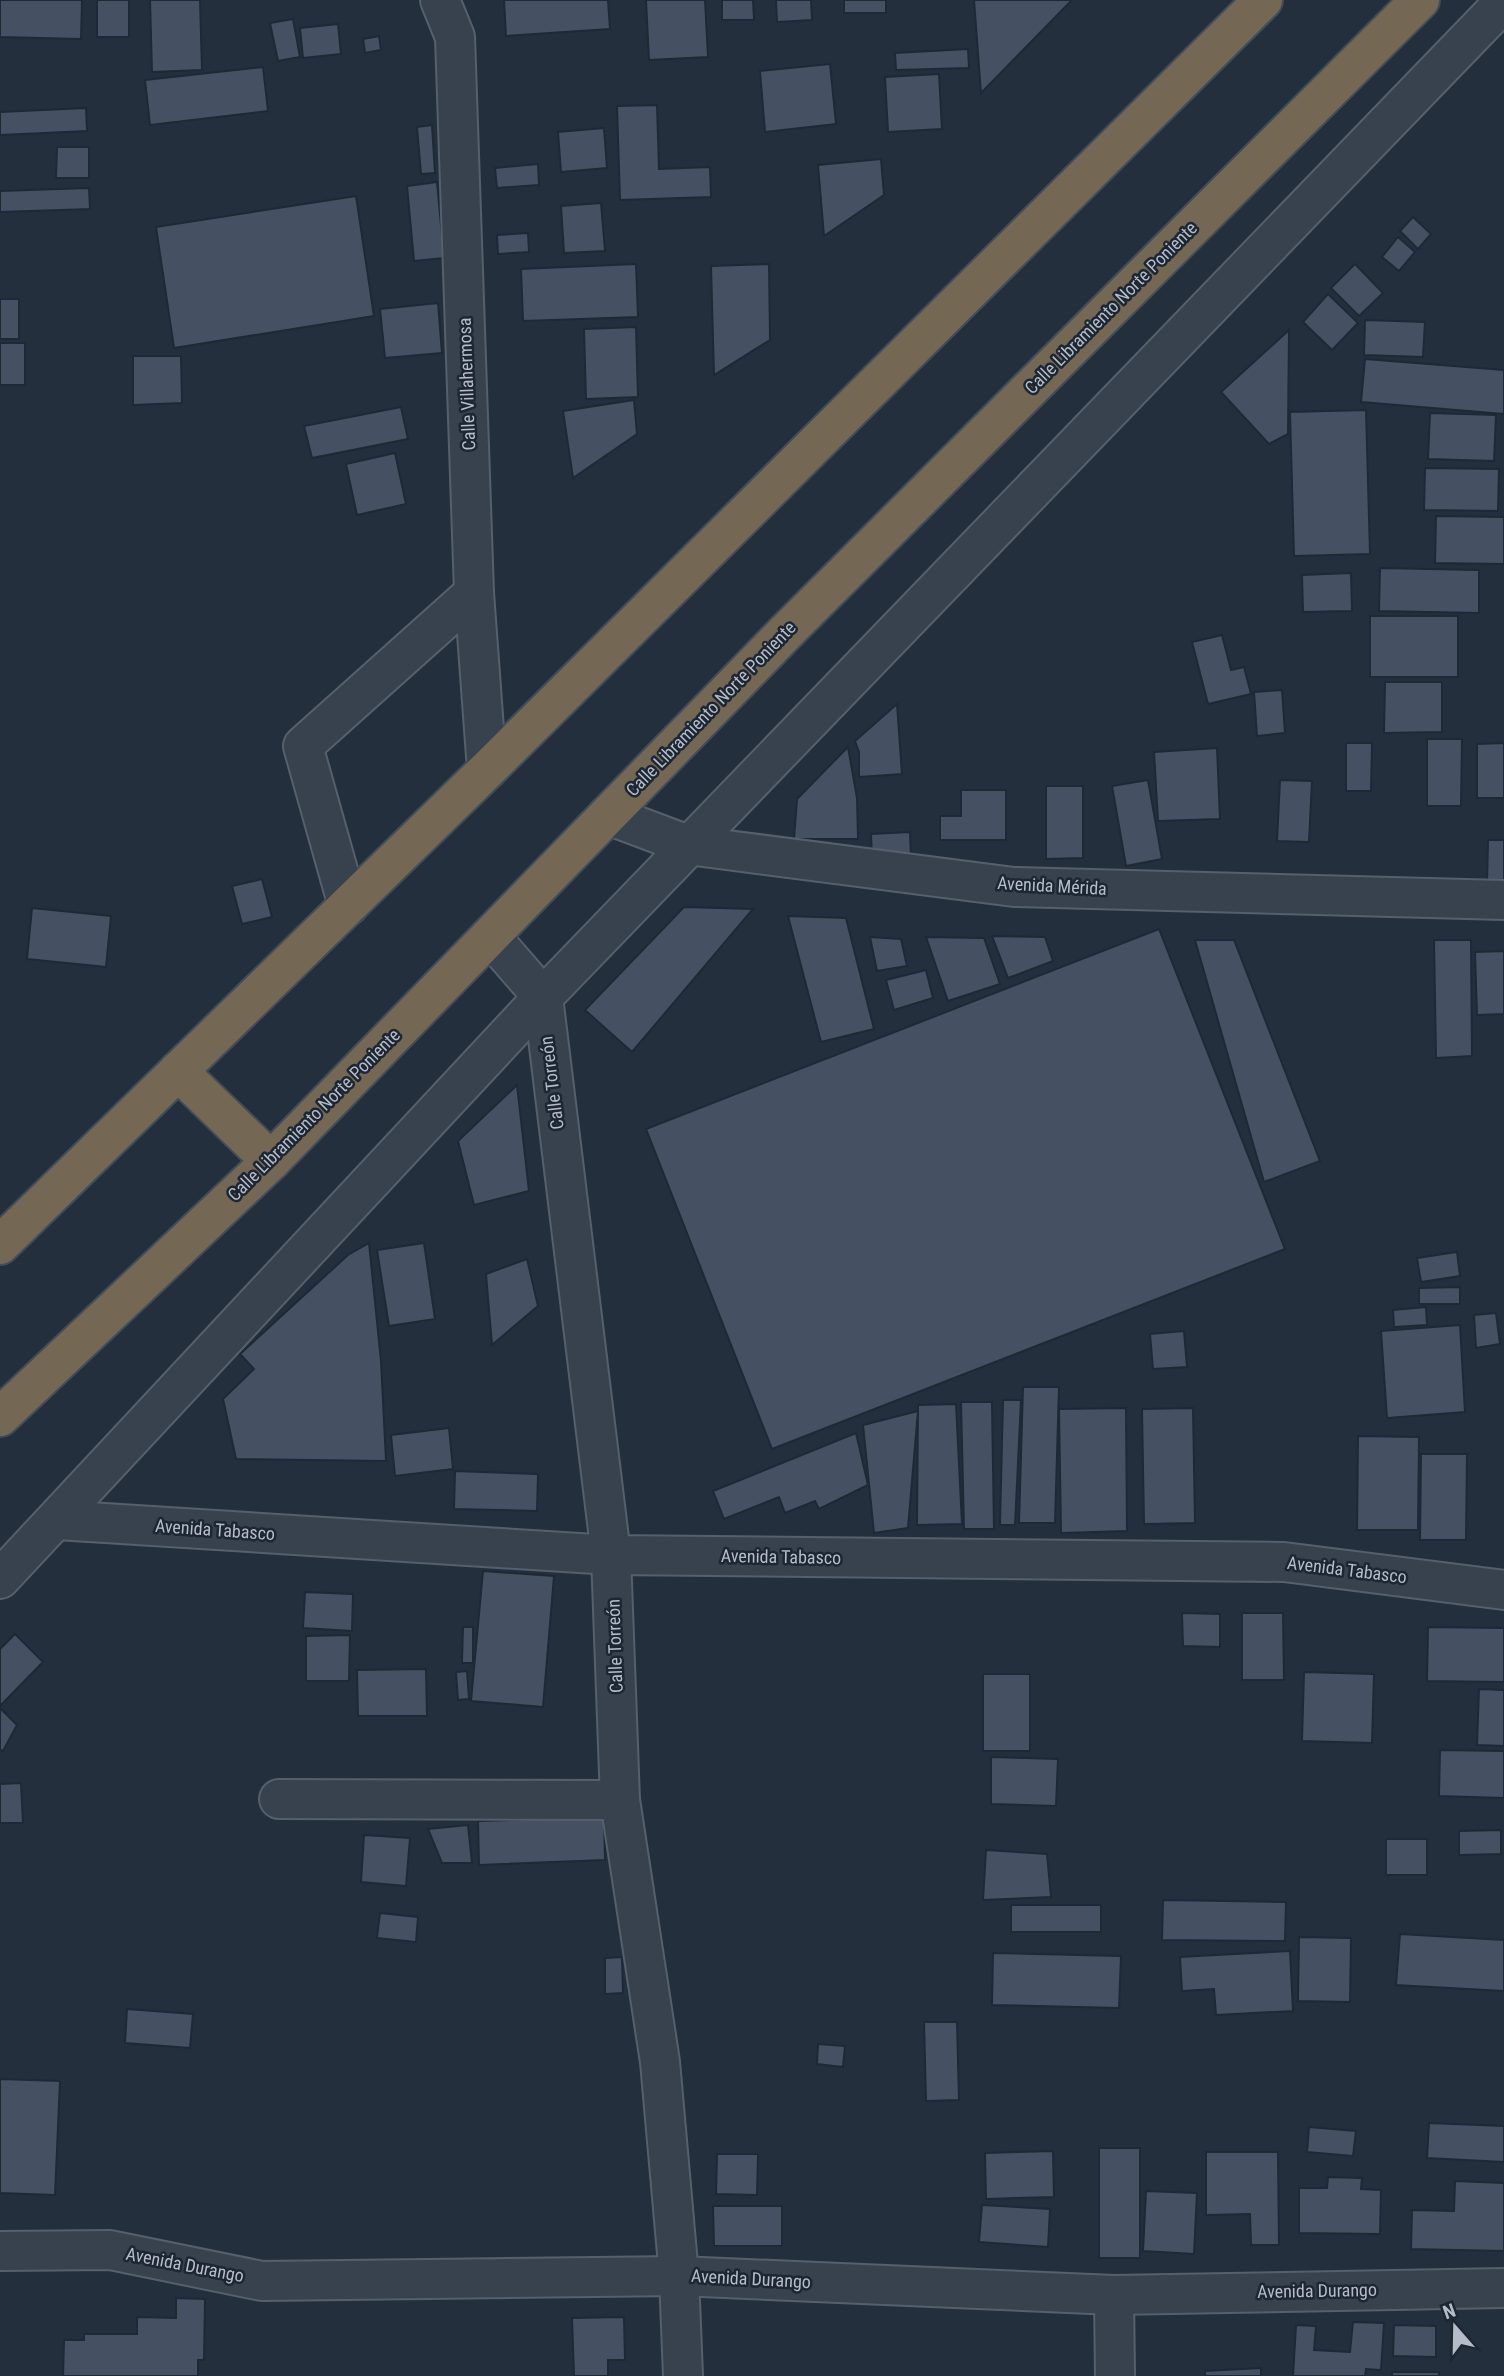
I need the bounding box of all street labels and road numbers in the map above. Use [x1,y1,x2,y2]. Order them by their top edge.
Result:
street label: Calle Libramiento Norte Poniente [1020,217,1201,398]
street label: Calle Villahermosa [454,317,479,451]
street label: Calle Libramiento Norte Poniente [622,617,800,800]
street label: Avenida Mérida [997,872,1107,899]
street label: Calle Libramiento Norte Poniente [223,1024,404,1205]
street label: Calle Torreón [535,1035,568,1131]
street label: Avenida Tabasco [154,1515,276,1544]
street label: Avenida Tabasco [721,1545,841,1568]
street label: Avenida Tabasco [1286,1552,1408,1587]
street label: Calle Torreón [602,1599,627,1693]
street label: Avenida Durango [124,2243,246,2286]
street label: Avenida Durango [691,2265,811,2292]
street label: Avenida Durango [1257,2279,1377,2302]

